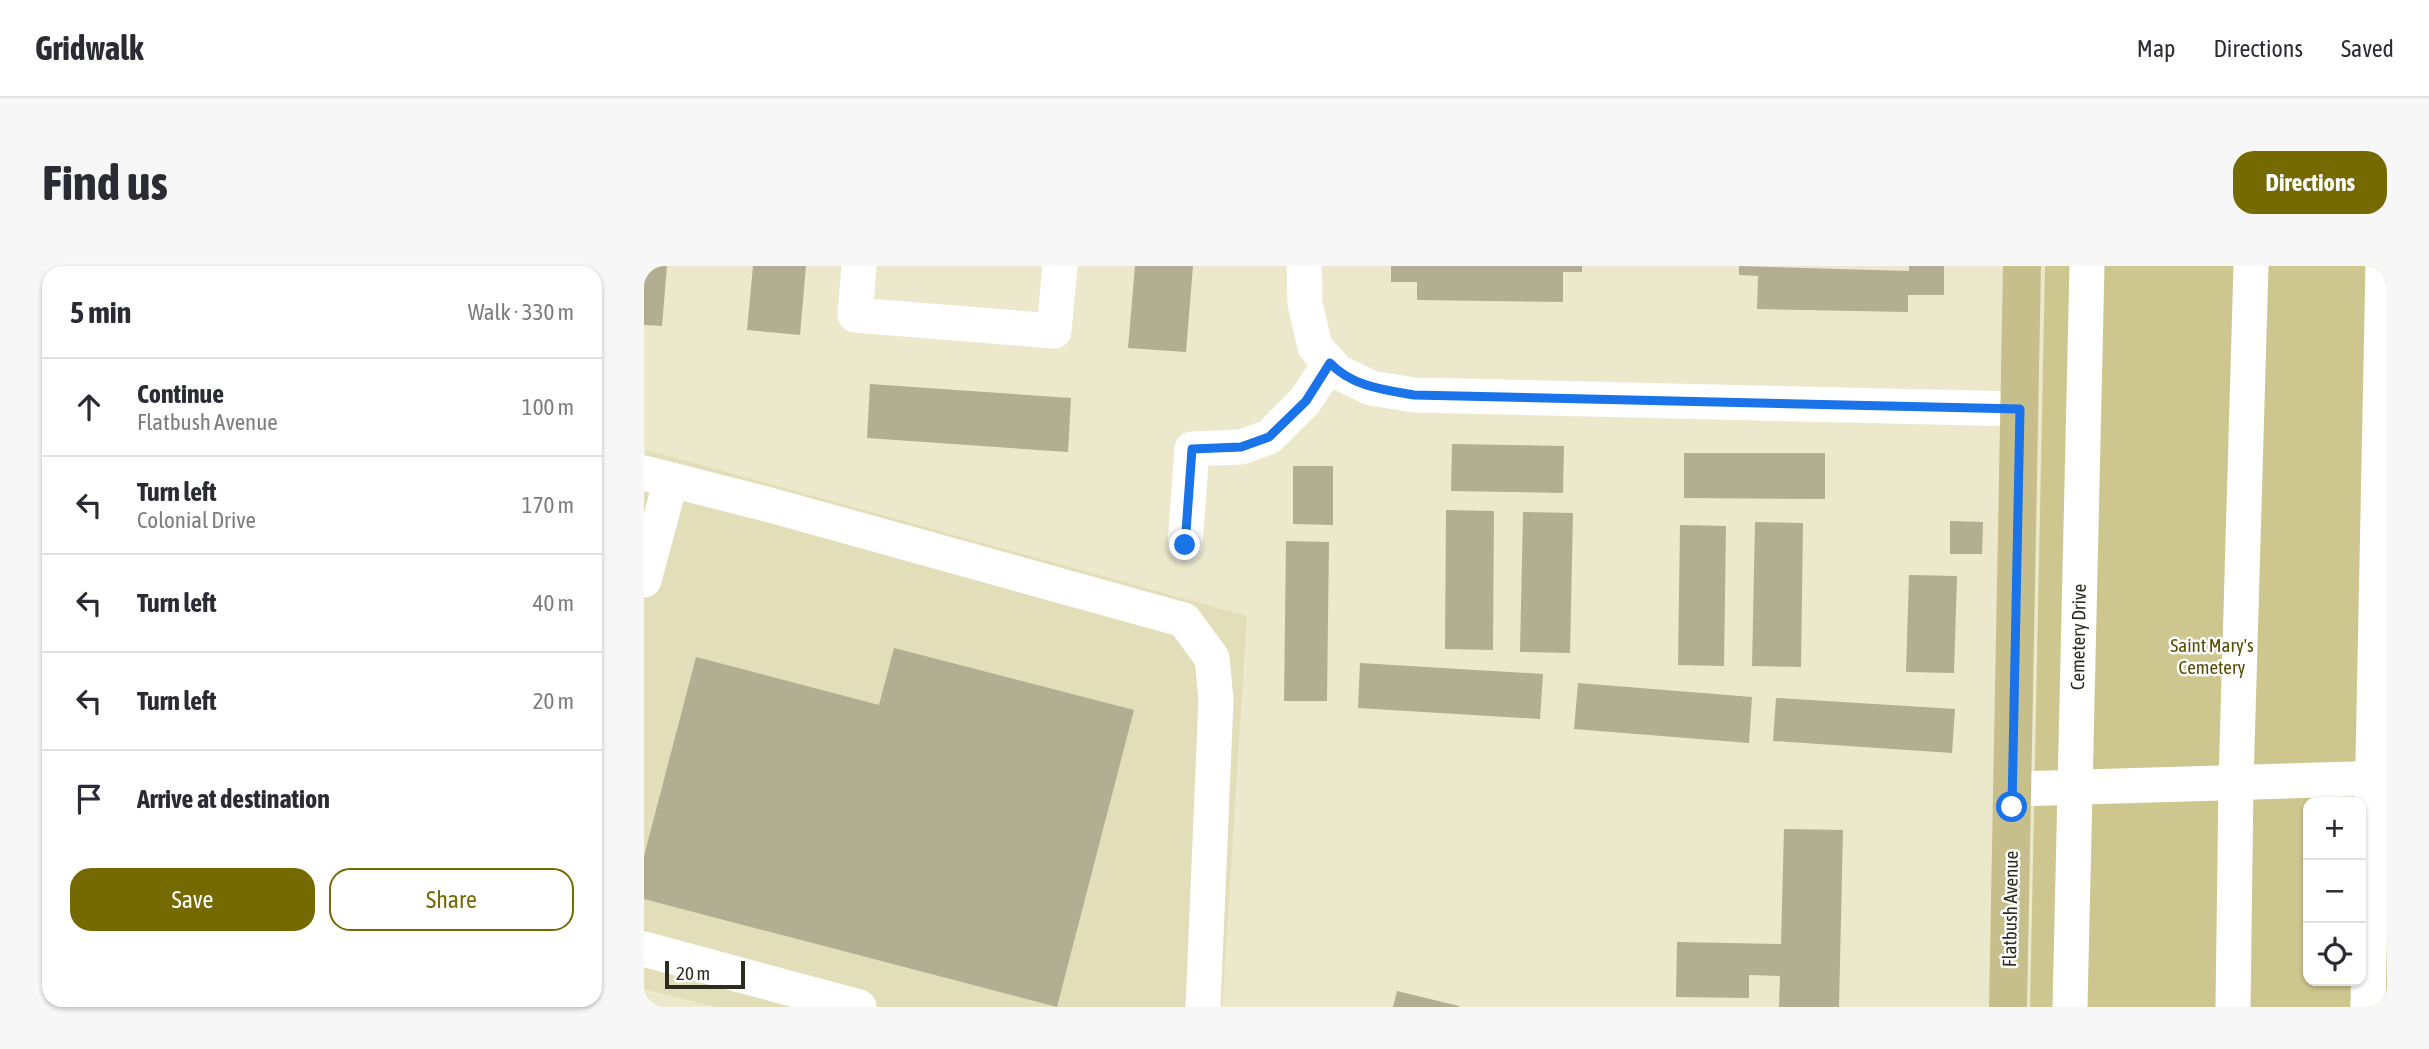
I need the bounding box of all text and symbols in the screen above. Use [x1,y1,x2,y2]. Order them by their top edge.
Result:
text: Gridwalk [35,29,143,67]
text: Map [2137,35,2175,62]
text: Directions [2213,35,2303,62]
text: Saved [2341,35,2394,62]
button: Directions [2233,151,2387,214]
text: Find us [42,154,168,210]
text: 5 min [70,295,131,329]
text: Walk · 330 m [468,299,574,325]
text: Continue [137,379,224,409]
icon: ahead [70,388,108,426]
text: 100 m [522,394,574,420]
text: Flatbush Avenue [137,409,278,435]
text: Turn left [137,477,217,507]
icon: left [70,486,108,524]
text: 170 m [522,492,574,518]
text: Colonial Drive [137,507,256,533]
route end [1169,529,1200,560]
icon: left [70,584,108,622]
street label: Cemetery Drive [2066,584,2090,690]
text: Turn left [137,588,217,618]
text: 40 m [533,590,574,616]
park label: Saint Mary's Cemetery [2170,634,2254,678]
icon: left [70,682,108,720]
text: Turn left [137,686,217,716]
text: 20 m [533,688,574,714]
icon: arrive [70,780,108,818]
text: Arrive at destination [137,784,330,814]
route start [1996,791,2027,822]
map controls [2303,797,2366,986]
button: + [2303,797,2366,860]
street label: Flatbush Avenue [1998,851,2022,967]
button: − [2303,860,2366,923]
button: Save [70,868,315,931]
button: Share [329,868,574,931]
button: locate [2303,923,2366,986]
scale bar [665,958,746,990]
text: 20 m [676,962,710,984]

